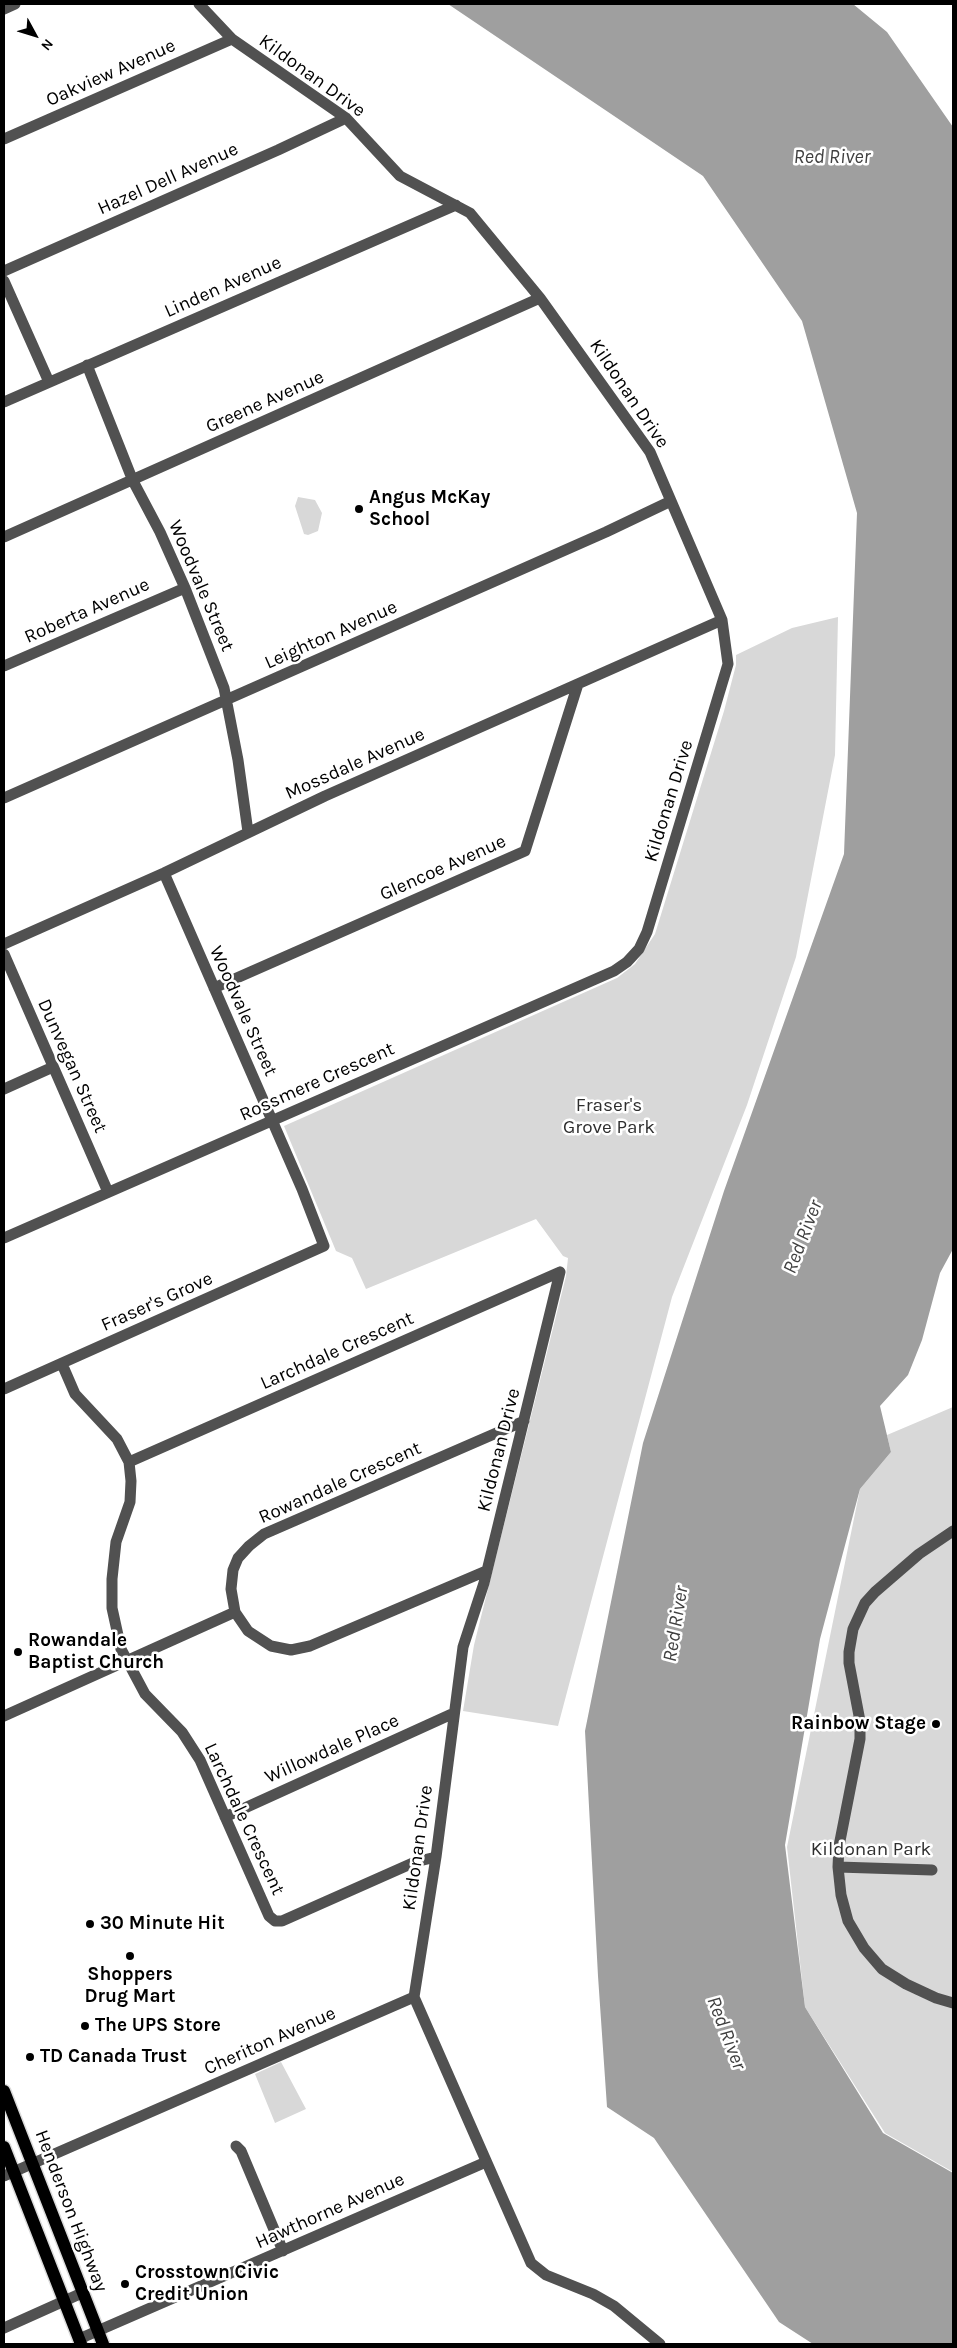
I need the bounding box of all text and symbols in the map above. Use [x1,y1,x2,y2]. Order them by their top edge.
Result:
north arrow [10,10,60,60]
street label: Kildonan Drive [254,30,370,122]
street label: Oakview Avenue [43,34,179,112]
text: N [37,35,57,54]
street label: Hazel Dell Avenue [94,138,242,220]
water label: Red River [794,145,870,169]
street label: Linden Avenue [161,251,285,323]
street label: Kildonan Drive [584,335,674,453]
street label: Greene Avenue [202,366,328,438]
place label: Angus McKay School [369,487,490,531]
marker: Angus McKay School [353,503,365,515]
street label: Woodvale Street [163,517,239,655]
street label: Roberta Avenue [21,573,153,649]
street label: Leighton Avenue [261,596,401,674]
street label: Mossdale Avenue [282,723,428,805]
street label: Kildonan Drive [640,737,698,865]
street label: Glencoe Avenue [376,830,510,906]
street label: Woodvale Street [204,942,282,1080]
street label: Dunvegan Street [32,996,112,1136]
street label: Rossmere Crescent [236,1038,398,1126]
park label: Fraser's Grove Park [563,1095,655,1139]
water label: Red River [778,1197,828,1277]
street label: Fraser's Grove [98,1267,216,1337]
street label: Larchdale Crescent [257,1307,417,1395]
street label: Kildonan Drive [473,1386,525,1514]
street label: Rowandale Crescent [255,1437,425,1529]
water label: Red River [658,1584,694,1664]
place label: Rowandale Baptist Church [28,1630,164,1674]
marker: Rowandale Baptist Church [12,1646,24,1658]
street label: Willowdale Place [261,1709,403,1789]
place label: Rainbow Stage [791,1713,926,1735]
marker: Rainbow Stage [930,1718,942,1730]
street label: Larchdale Crescent [199,1739,289,1899]
street label: Kildonan Drive [398,1784,438,1912]
park label: Kildonan Park [811,1839,931,1861]
place label: 30 Minute Hit [100,1913,225,1935]
marker: 30 Minute Hit [84,1918,96,1930]
marker: Shoppers Drug Mart [124,1950,136,1962]
place label: Shoppers Drug Mart [85,1964,175,2008]
water label: Red River [701,1993,751,2073]
street label: Cheriton Avenue [201,2002,339,2080]
place label: The UPS Store [95,2015,221,2037]
marker: The UPS Store [79,2020,91,2032]
place label: TD Canada Trust [40,2046,187,2068]
marker: TD Canada Trust [24,2051,36,2063]
street label: Henderson Highway [30,2127,112,2295]
street label: Hawthorne Avenue [252,2168,408,2254]
place label: Crosstown Civic Credit Union [135,2262,279,2306]
marker: Crosstown Civic Credit Union [119,2278,131,2290]

